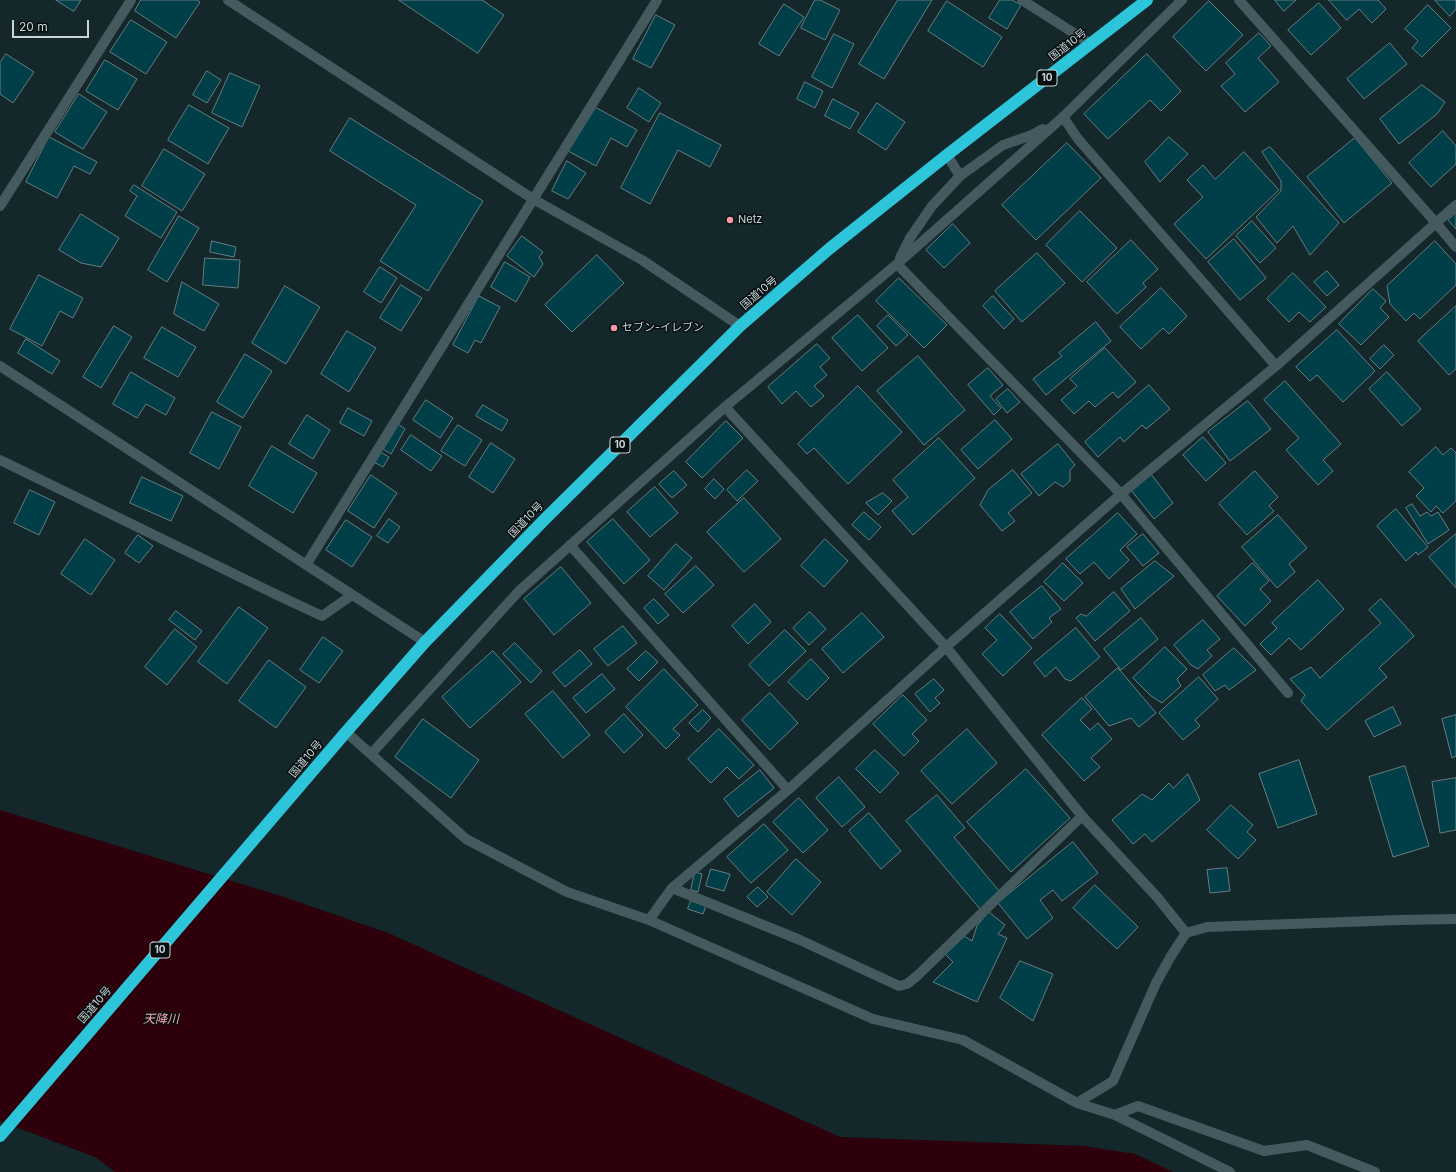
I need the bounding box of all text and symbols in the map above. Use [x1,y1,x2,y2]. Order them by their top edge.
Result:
scale bar [14,12,91,38]
text: 20 m [19,19,48,34]
street label: 国道10号 [1046,26,1090,64]
road number: 10 [1037,70,1057,86]
place label: Netz [738,213,762,227]
marker: Netz [725,215,735,225]
street label: 国道10号 [738,273,780,313]
place label: セブン-イレブン [622,321,704,335]
marker: セブン-イレブン [609,323,619,333]
road number: 10 [610,437,630,453]
street label: 国道10号 [506,499,546,541]
street label: 国道10号 [287,738,325,780]
road number: 10 [150,942,170,958]
street label: 国道10号 [75,984,115,1026]
water label: 天降川 [143,1012,179,1026]

